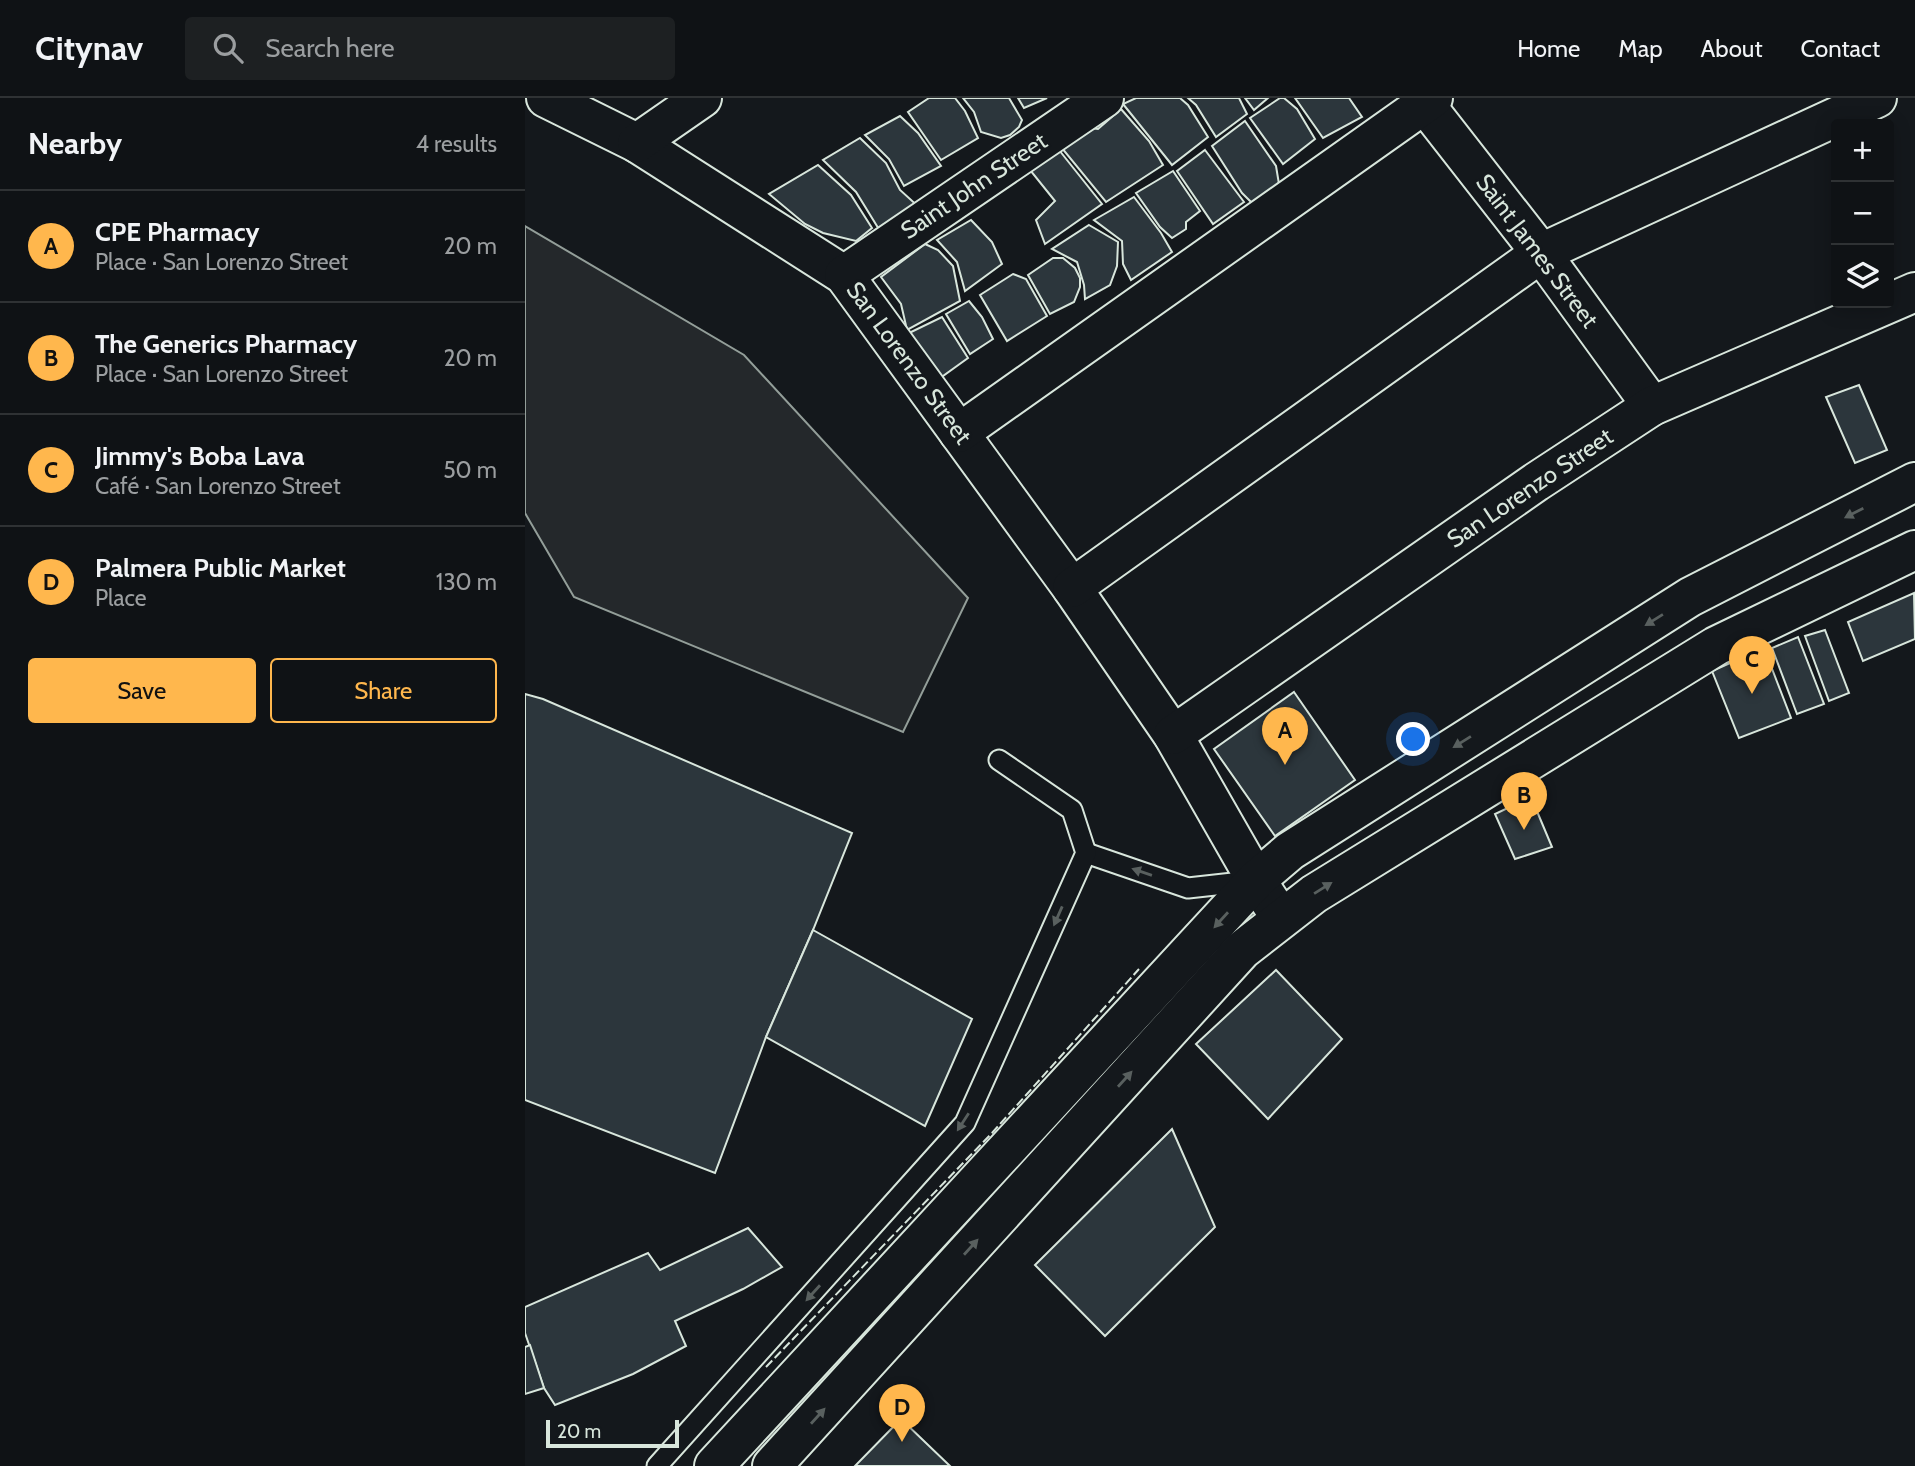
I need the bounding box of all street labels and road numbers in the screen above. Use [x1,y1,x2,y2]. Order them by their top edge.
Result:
street label: Saint John Street [895,126,1052,245]
street label: Saint James Street [1470,168,1605,333]
street label: San Lorenzo Street [841,276,978,450]
street label: San Lorenzo Street [1441,421,1618,554]

